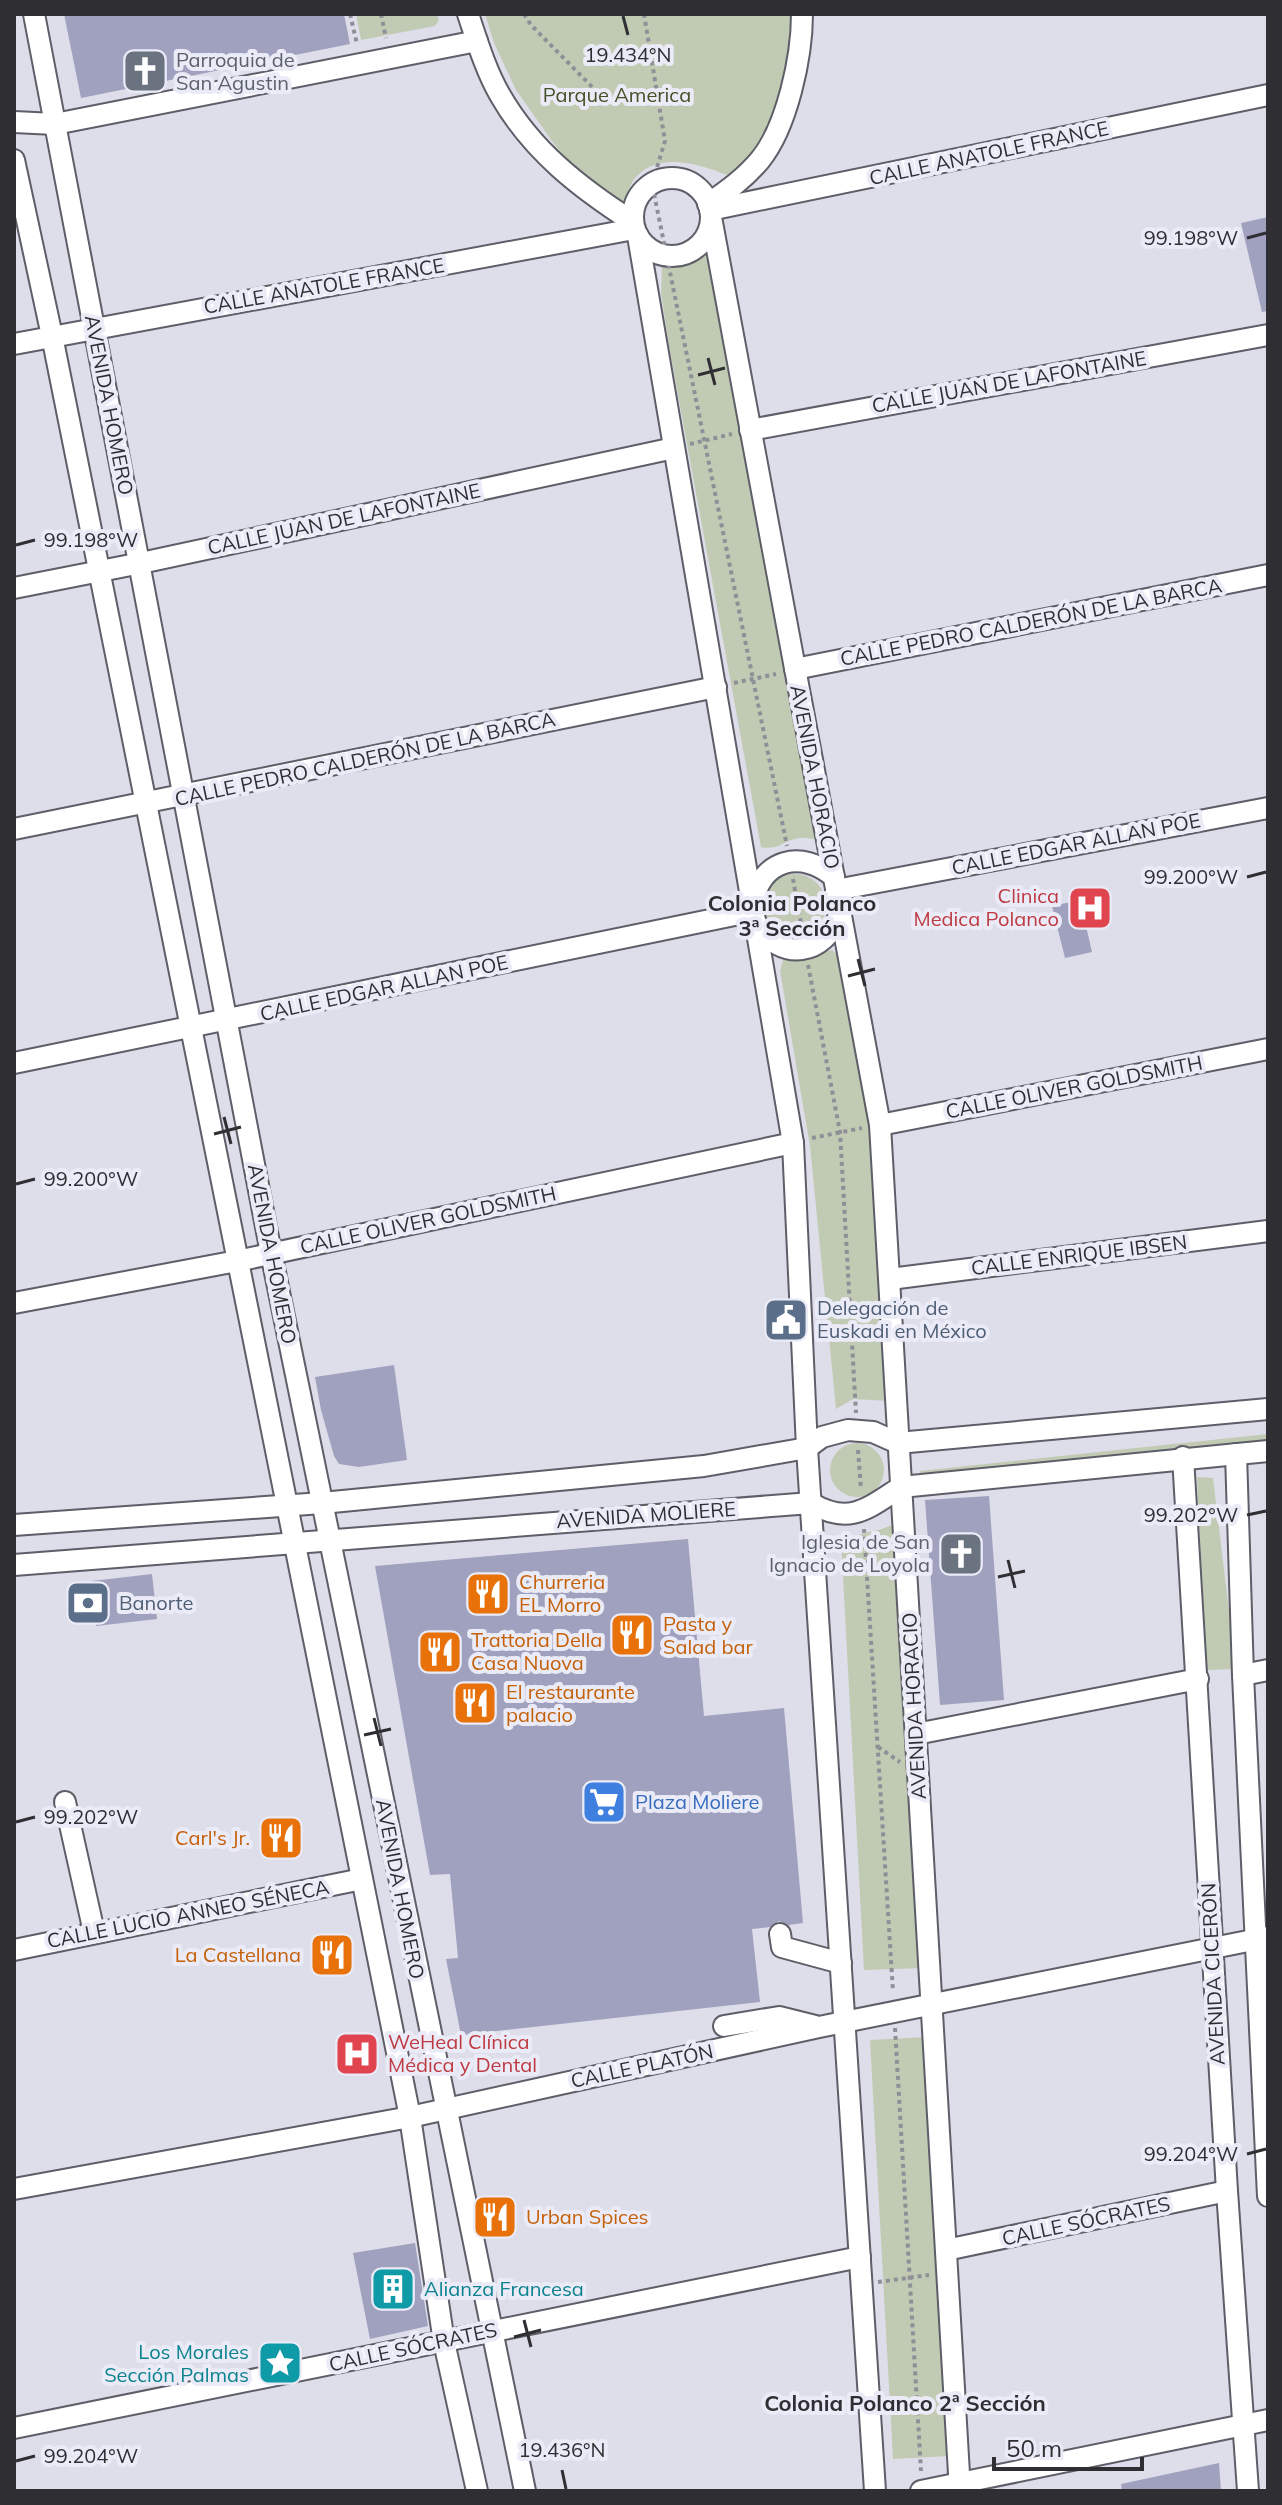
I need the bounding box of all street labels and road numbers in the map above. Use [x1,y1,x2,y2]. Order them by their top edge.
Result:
street label: CALLE ANATOLE FRANCE [867,115,1111,190]
street label: CALLE ANATOLE FRANCE [202,252,446,319]
street label: AVENIDA HOMERO [80,313,139,497]
street label: CALLE JUAN DE LAFONTAINE [870,345,1148,418]
street label: CALLE JUAN DE LAFONTAINE [205,477,483,560]
street label: CALLE PEDRO CALDERÓN DE LA BARCA [838,572,1224,671]
street label: AVENIDA HORACIO [785,683,846,871]
street label: CALLE PEDRO CALDERÓN DE LA BARCA [172,706,558,811]
street label: CALLE EDGAR ALLAN POE [949,807,1202,880]
street label: CALLE EDGAR ALLAN POE [258,949,510,1026]
street label: CALLE OLIVER GOLDSMITH [943,1049,1204,1124]
street label: AVENIDA HOMERO [243,1162,302,1346]
street label: CALLE OLIVER GOLDSMITH [298,1180,558,1259]
street label: CALLE ENRIQUE IBSEN [969,1229,1188,1280]
street label: AVENIDA MOLIERE [555,1496,737,1533]
street label: AVENIDA HORACIO [896,1612,931,1800]
street label: AVENIDA HOMERO [371,1797,430,1981]
street label: CALLE LUCIO ANNEO SÉNECA [45,1874,332,1953]
street label: AVENIDA CICERÓN [1195,1882,1230,2066]
street label: CALLE PLATÓN [568,2038,715,2093]
street label: CALLE SÓCRATES [1000,2190,1172,2251]
street label: CALLE SÓCRATES [327,2316,499,2377]

